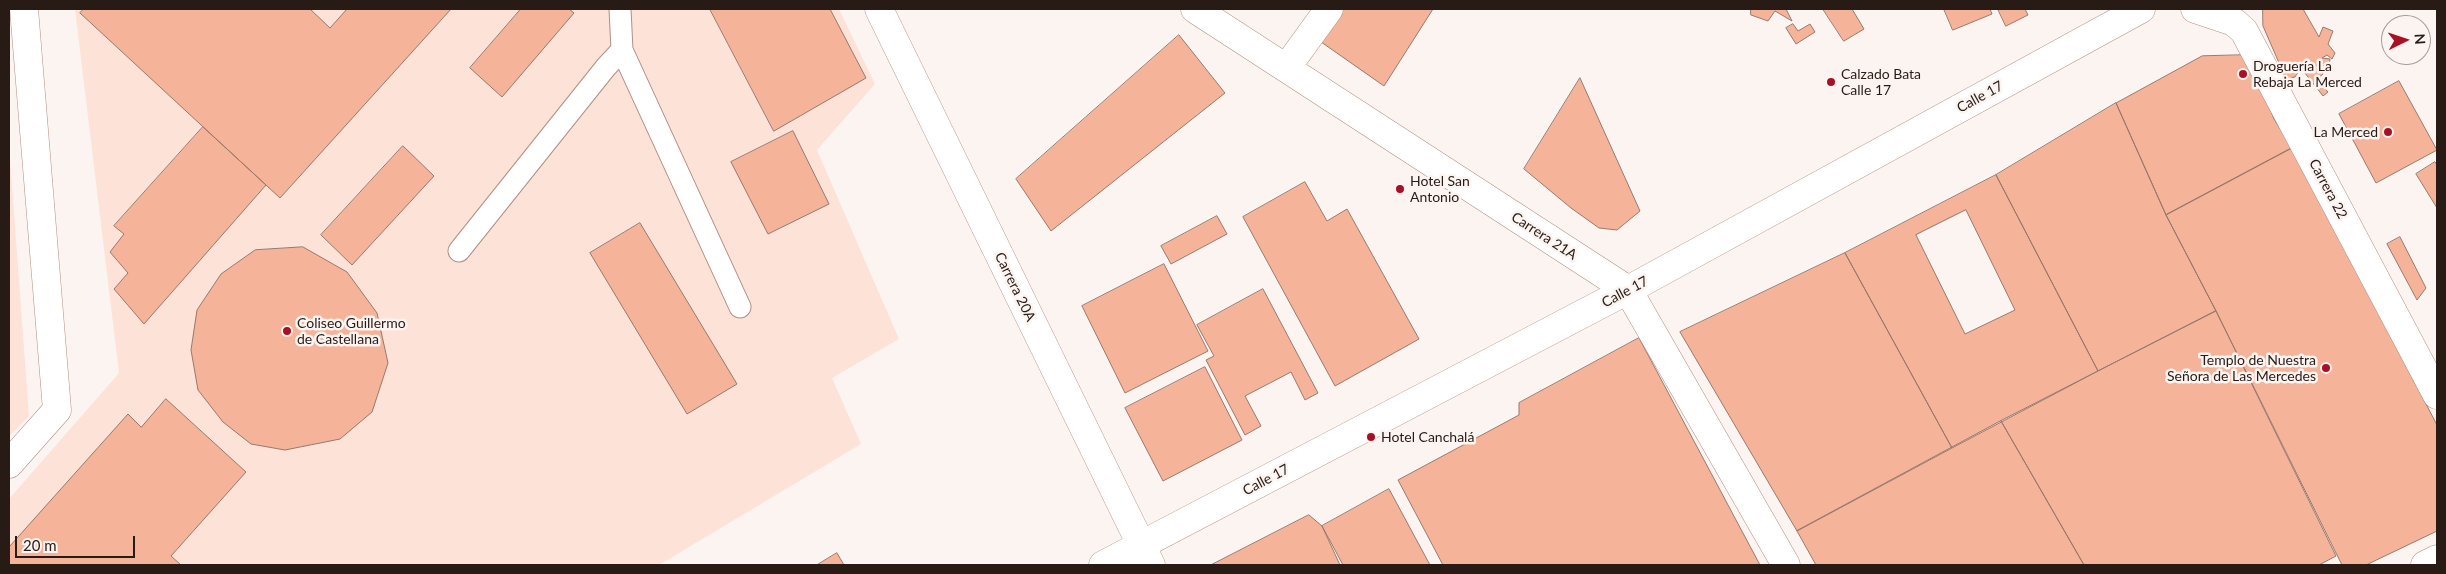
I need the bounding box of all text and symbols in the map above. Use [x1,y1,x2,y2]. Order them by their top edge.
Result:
north arrow [2381,15,2431,65]
text: N [2412,33,2429,45]
place label: Droguería La Rebaja La Merced [2253,58,2362,90]
place label: Calzado Bata Calle 17 [1841,66,1921,98]
marker: Droguería La Rebaja La Merced [2237,68,2249,80]
marker: Calzado Bata Calle 17 [1825,76,1837,88]
street label: Calle 17 [1954,78,2006,116]
place label: La Merced [2313,124,2378,140]
marker: La Merced [2382,126,2394,138]
street label: Carrera 22 [2305,156,2351,222]
place label: Hotel San Antonio [1410,173,1470,206]
marker: Hotel San Antonio [1394,183,1406,195]
street label: Carrera 21A [1508,209,1580,263]
street label: Carrera 20A [991,250,1039,324]
street label: Calle 17 [1599,273,1651,311]
place label: Coliseo Guillermo de Castellana [297,315,406,348]
marker: Coliseo Guillermo de Castellana [281,325,293,337]
place label: Templo de Nuestra Señora de Las Mercedes [2167,352,2316,384]
marker: Templo de Nuestra Señora de Las Mercedes [2320,362,2332,374]
place label: Hotel Canchalá [1381,429,1474,445]
marker: Hotel Canchalá [1365,431,1377,443]
street label: Calle 17 [1240,461,1292,499]
scale bar [18,526,138,558]
text: 20 m [23,536,57,554]

